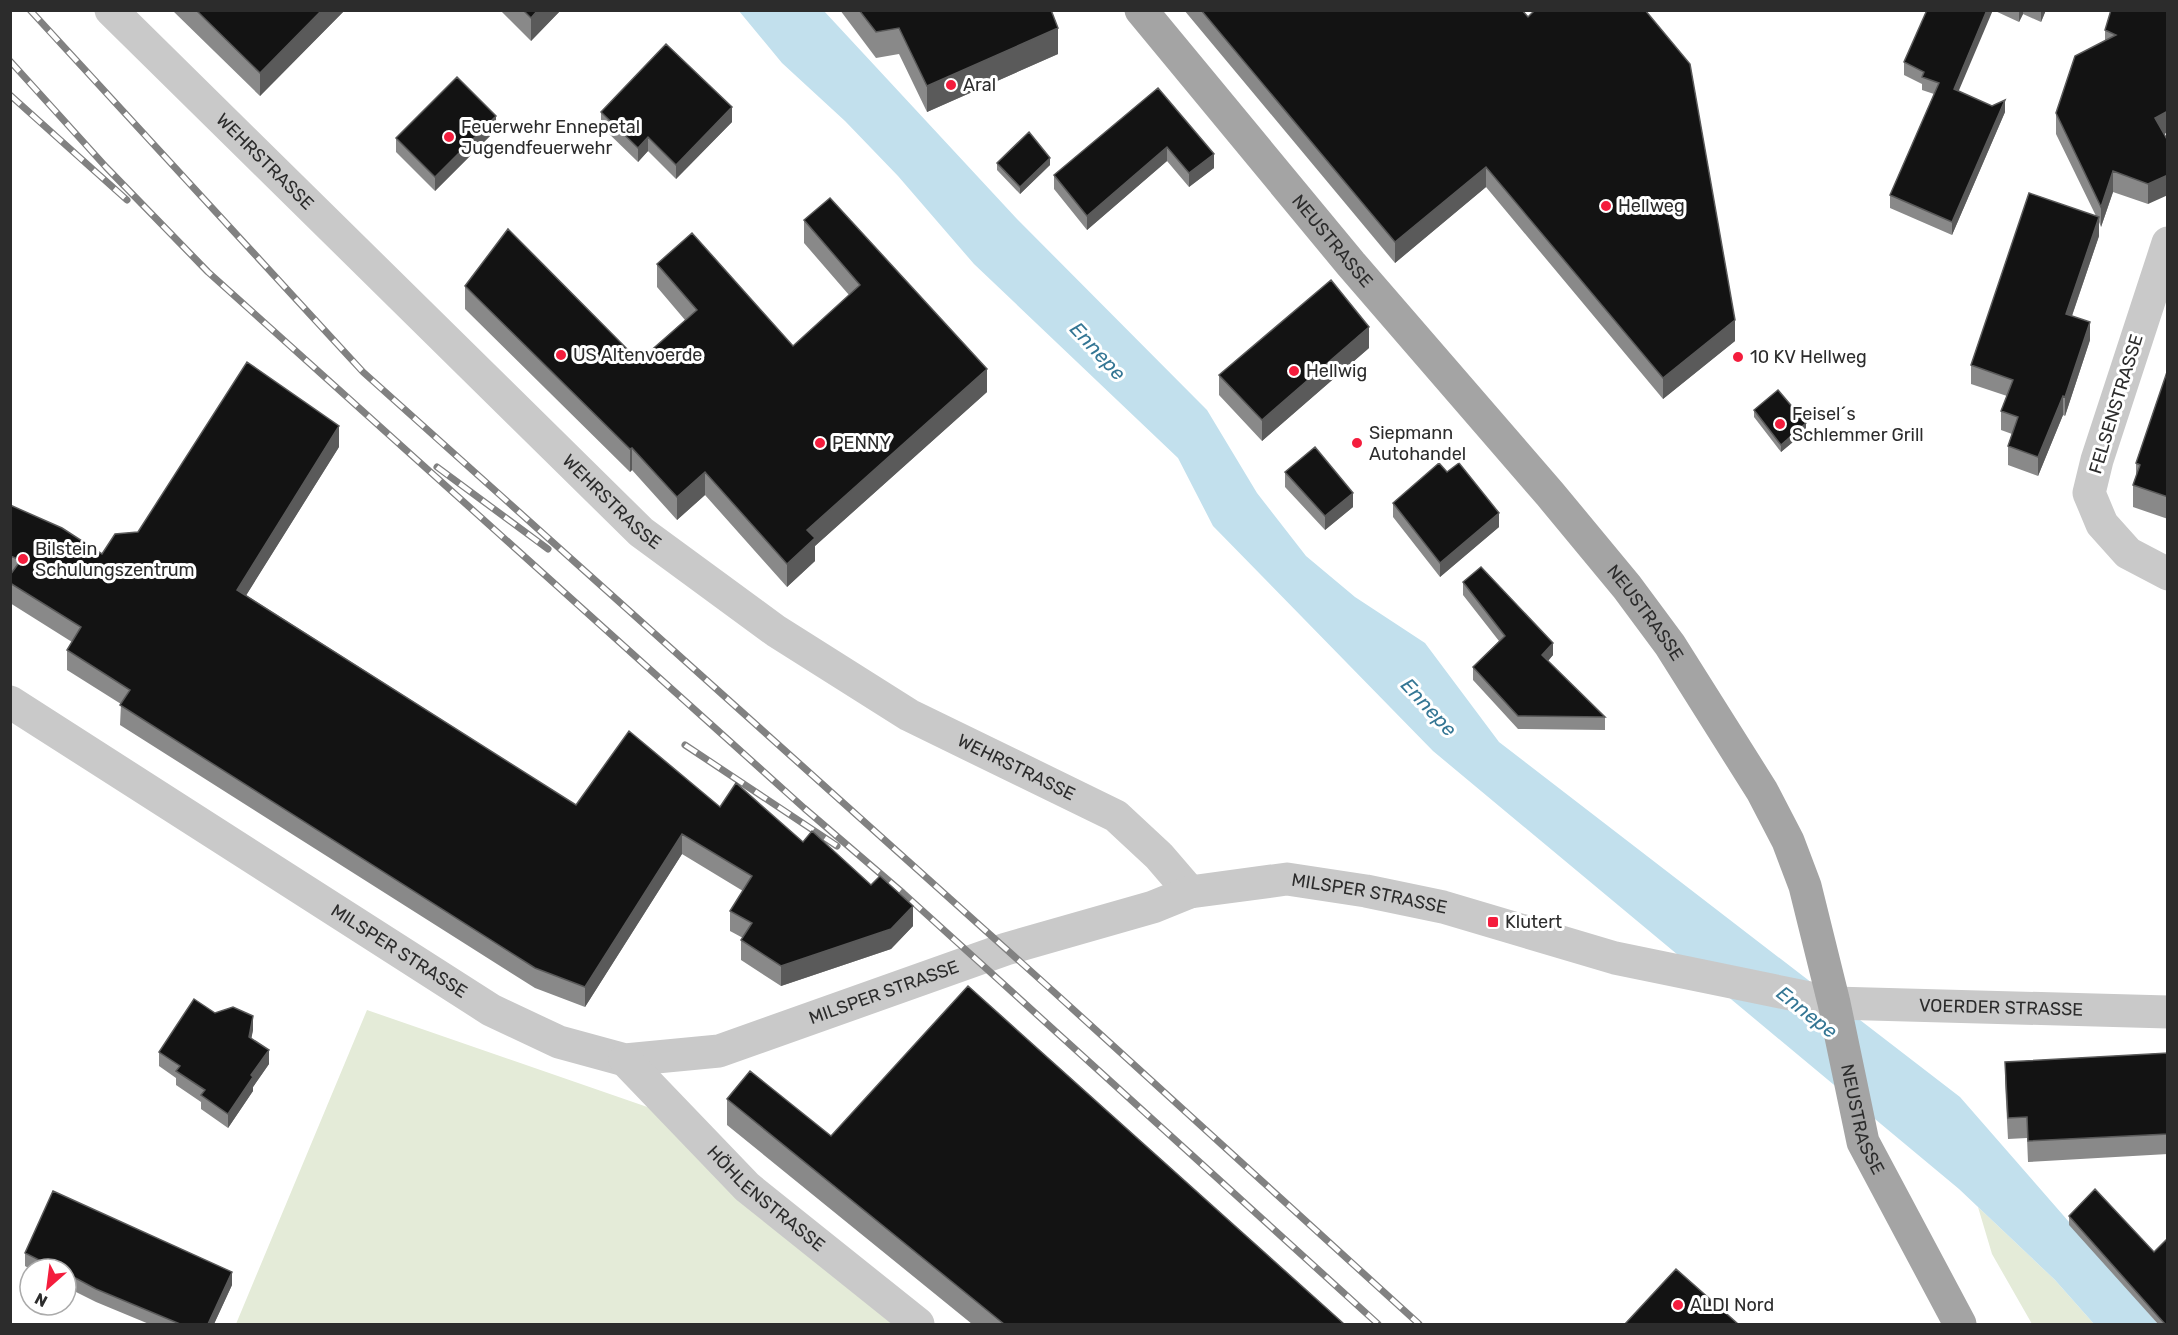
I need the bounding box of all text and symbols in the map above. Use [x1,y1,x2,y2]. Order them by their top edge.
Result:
place label: Aral [963,74,996,96]
marker: Aral [944,78,958,92]
street label: WEHRSTRASSE [211,109,318,214]
place label: Feuerwehr Ennepetal Jugendfeuerwehr [461,116,640,159]
marker: Feuerwehr Ennepetal Jugendfeuerwehr [442,130,456,144]
street label: NEUSTRASSE [1287,190,1377,292]
place label: Hellweg [1618,195,1685,217]
marker: Hellweg [1599,199,1613,213]
water label: Ennepe [1065,317,1131,385]
street label: FELSENSTRASSE [2084,332,2148,476]
place label: US Altenvoerde [573,344,702,366]
place label: 10 KV Hellweg [1750,346,1867,368]
marker: US Altenvoerde [554,348,568,362]
marker: 10 KV Hellweg [1731,350,1745,364]
place label: Hellwig [1306,360,1367,382]
marker: Hellwig [1287,364,1301,378]
place label: Feisel´s Schlemmer Grill [1792,403,1924,446]
marker: Feisel´s Schlemmer Grill [1773,417,1787,431]
place label: Siepmann Autohandel [1369,422,1466,465]
place label: PENNY [832,432,891,454]
marker: PENNY [813,436,827,450]
marker: Siepmann Autohandel [1350,436,1364,450]
street label: WEHRSTRASSE [558,450,666,554]
place label: Bilstein Schulungszentrum [35,538,195,581]
marker: Bilstein Schulungszentrum [16,552,30,566]
street label: NEUSTRASSE [1602,560,1688,665]
water label: Ennepe [1396,673,1462,741]
street label: WEHRSTRASSE [954,729,1079,805]
street label: MILSPER STRASSE [1290,869,1449,919]
street label: MILSPER STRASSE [327,899,471,1003]
place label: Klutert [1505,911,1562,933]
marker: Klutert [1486,915,1500,929]
street label: MILSPER STRASSE [806,956,962,1029]
water label: Ennepe [1772,981,1842,1043]
street label: VOERDER STRASSE [1919,994,2083,1021]
street label: NEUSTRASSE [1836,1062,1889,1178]
street label: HÖHLENSTRASSE [702,1141,829,1256]
north arrow [18,1257,78,1317]
text: N [32,1289,51,1311]
place label: ALDI Nord [1690,1294,1774,1316]
marker: ALDI Nord [1671,1298,1685,1312]

